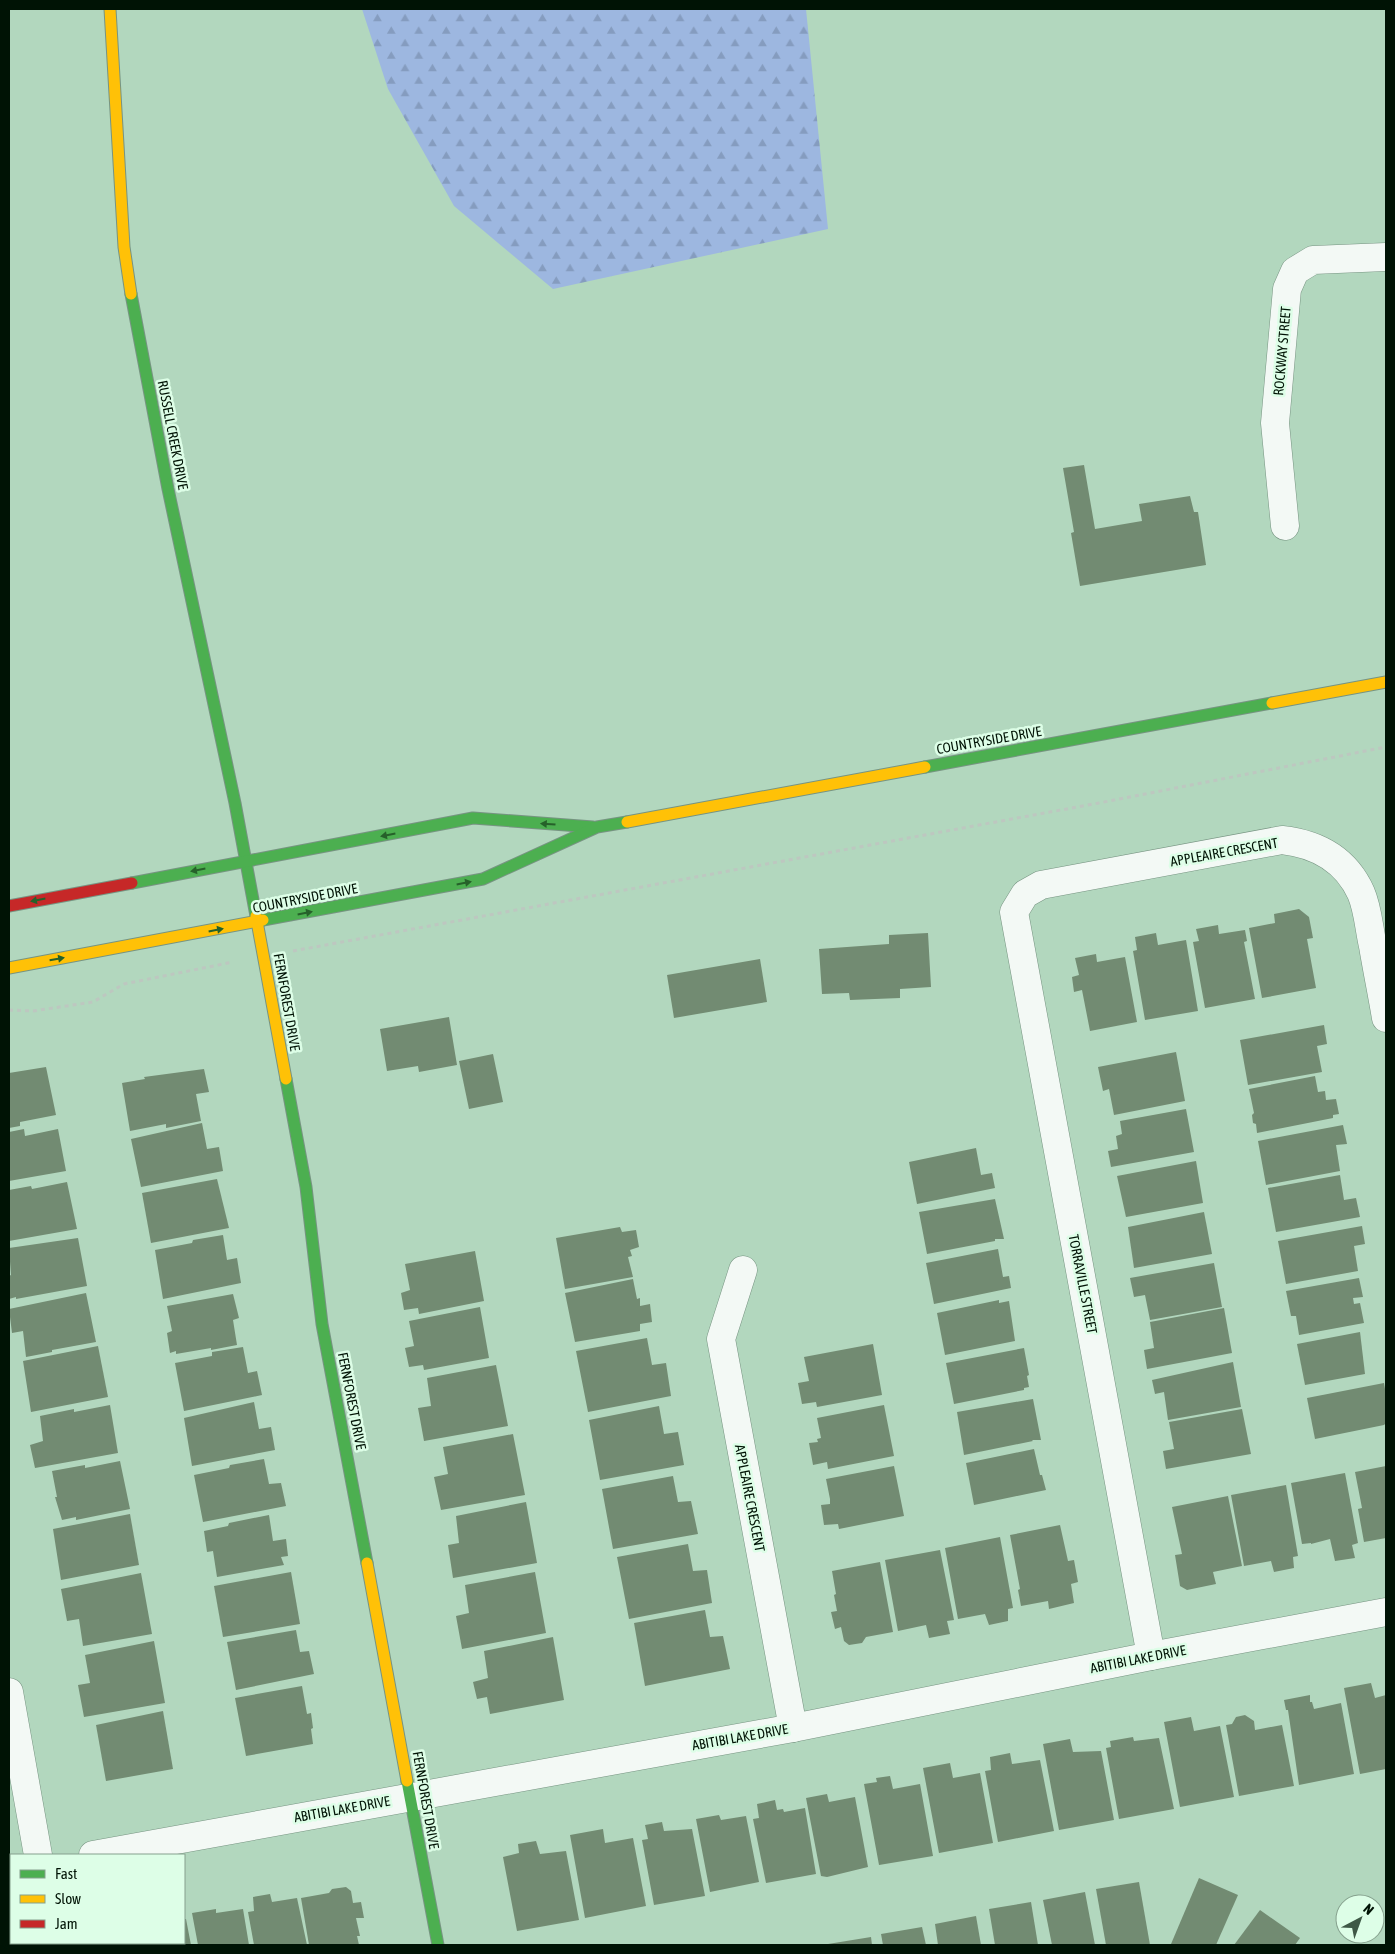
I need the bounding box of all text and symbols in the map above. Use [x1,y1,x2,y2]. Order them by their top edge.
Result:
street label: ROCKWAY STREET [1270,306,1294,396]
street label: RUSSELL CREEK DRIVE [155,379,191,491]
street label: COUNTRYSIDE DRIVE [935,723,1043,757]
one-way arrow [540,819,556,827]
one-way arrow [379,831,395,839]
street label: APPLEAIRE CRESCENT [1169,835,1279,869]
one-way arrow [189,867,205,875]
one-way arrow [457,879,472,887]
street label: COUNTRYSIDE DRIVE [251,880,359,916]
one-way arrow [30,897,46,905]
one-way arrow [297,909,312,917]
one-way arrow [209,925,225,933]
street label: FERNFOREST DRIVE [271,952,303,1052]
one-way arrow [49,955,65,963]
street label: TORRAVILLE STREET [1066,1233,1100,1335]
street label: FERNFOREST DRIVE [335,1351,369,1451]
street label: APPLEAIRE CRESCENT [732,1443,768,1553]
street label: ABITIBI LAKE DRIVE [1089,1642,1187,1676]
street label: ABITIBI LAKE DRIVE [691,1721,789,1753]
street label: FERNFOREST DRIVE [410,1750,442,1850]
street label: ABITIBI LAKE DRIVE [293,1793,391,1825]
legend [10,1854,185,1944]
text: Fast [55,1865,77,1882]
text: Slow [55,1890,81,1907]
north arrow [1335,1894,1385,1944]
text: N [1360,1900,1377,1918]
text: Jam [55,1915,78,1932]

